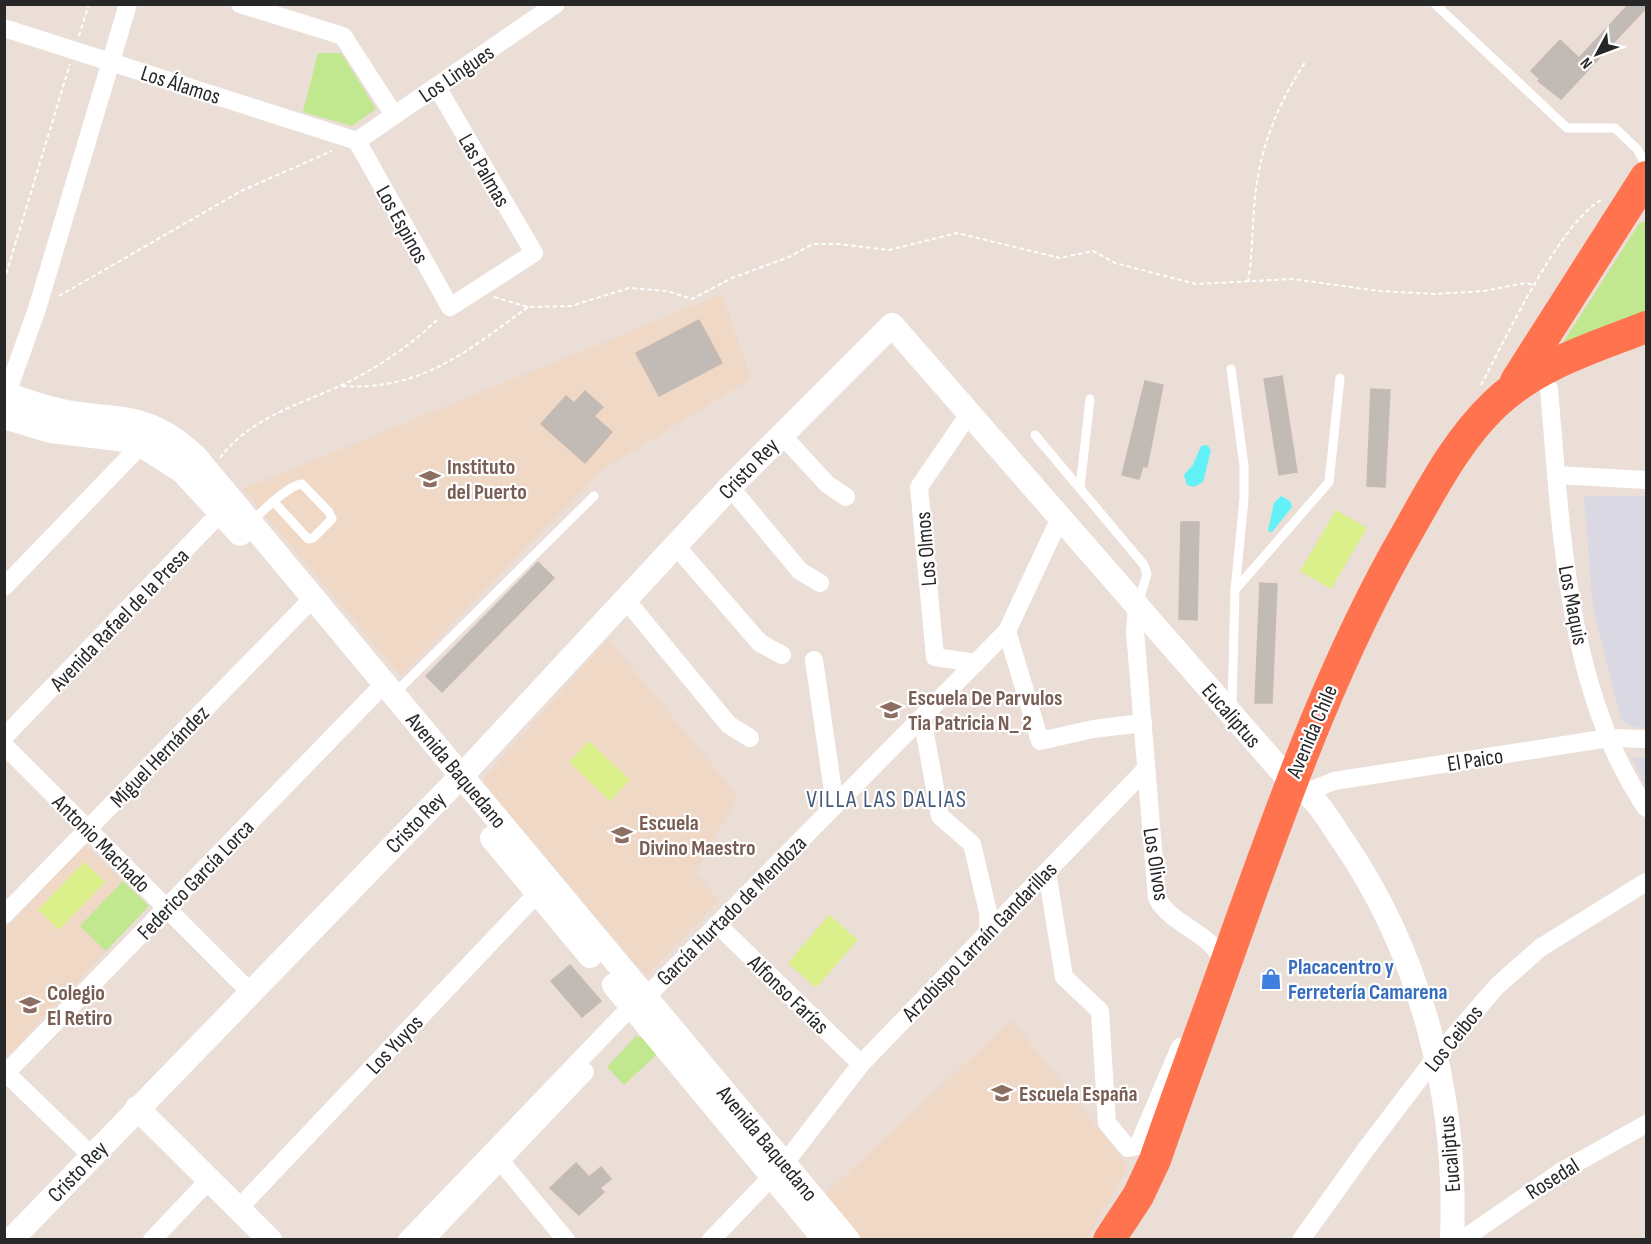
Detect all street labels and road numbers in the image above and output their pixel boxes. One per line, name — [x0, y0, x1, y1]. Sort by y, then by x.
street label: Los Lingues — [414, 39, 500, 109]
street label: Los Álamos — [137, 60, 224, 111]
street label: Las Palmas — [452, 129, 515, 212]
street label: Los Espinos — [369, 181, 434, 269]
street label: Cristo Rey — [713, 432, 785, 505]
street label: Los Olmos — [910, 510, 943, 587]
street label: Avenida Rafael de la Presa — [44, 543, 195, 698]
street label: Los Maquis — [1552, 563, 1593, 647]
street label: Eucaliptus — [1195, 678, 1266, 754]
street label: Avenida Chile — [1280, 681, 1344, 783]
street label: Miguel Hernández — [105, 700, 215, 814]
street label: Avenida Baquedano — [399, 707, 512, 834]
street label: El Paico — [1445, 743, 1505, 778]
street label: Cristo Rey — [380, 786, 452, 859]
street label: Antonio Machado — [46, 789, 156, 899]
street label: Federico García Lorca — [132, 814, 260, 946]
street label: Los Olivos — [1136, 826, 1175, 903]
street label: García Hurtado de Mendoza — [651, 830, 813, 992]
street label: Arzobispo Larraín Gandarillas — [896, 857, 1063, 1028]
street label: Alfonso Farías — [741, 949, 834, 1040]
street label: Los Ceibos — [1419, 1000, 1489, 1078]
street label: Los Yuyos — [361, 1010, 429, 1080]
street label: Avenida Baquedano — [710, 1080, 823, 1207]
street label: Eucaliptus — [1434, 1114, 1467, 1193]
street label: Cristo Rey — [42, 1135, 114, 1208]
street label: Rosedal — [1521, 1153, 1584, 1206]

